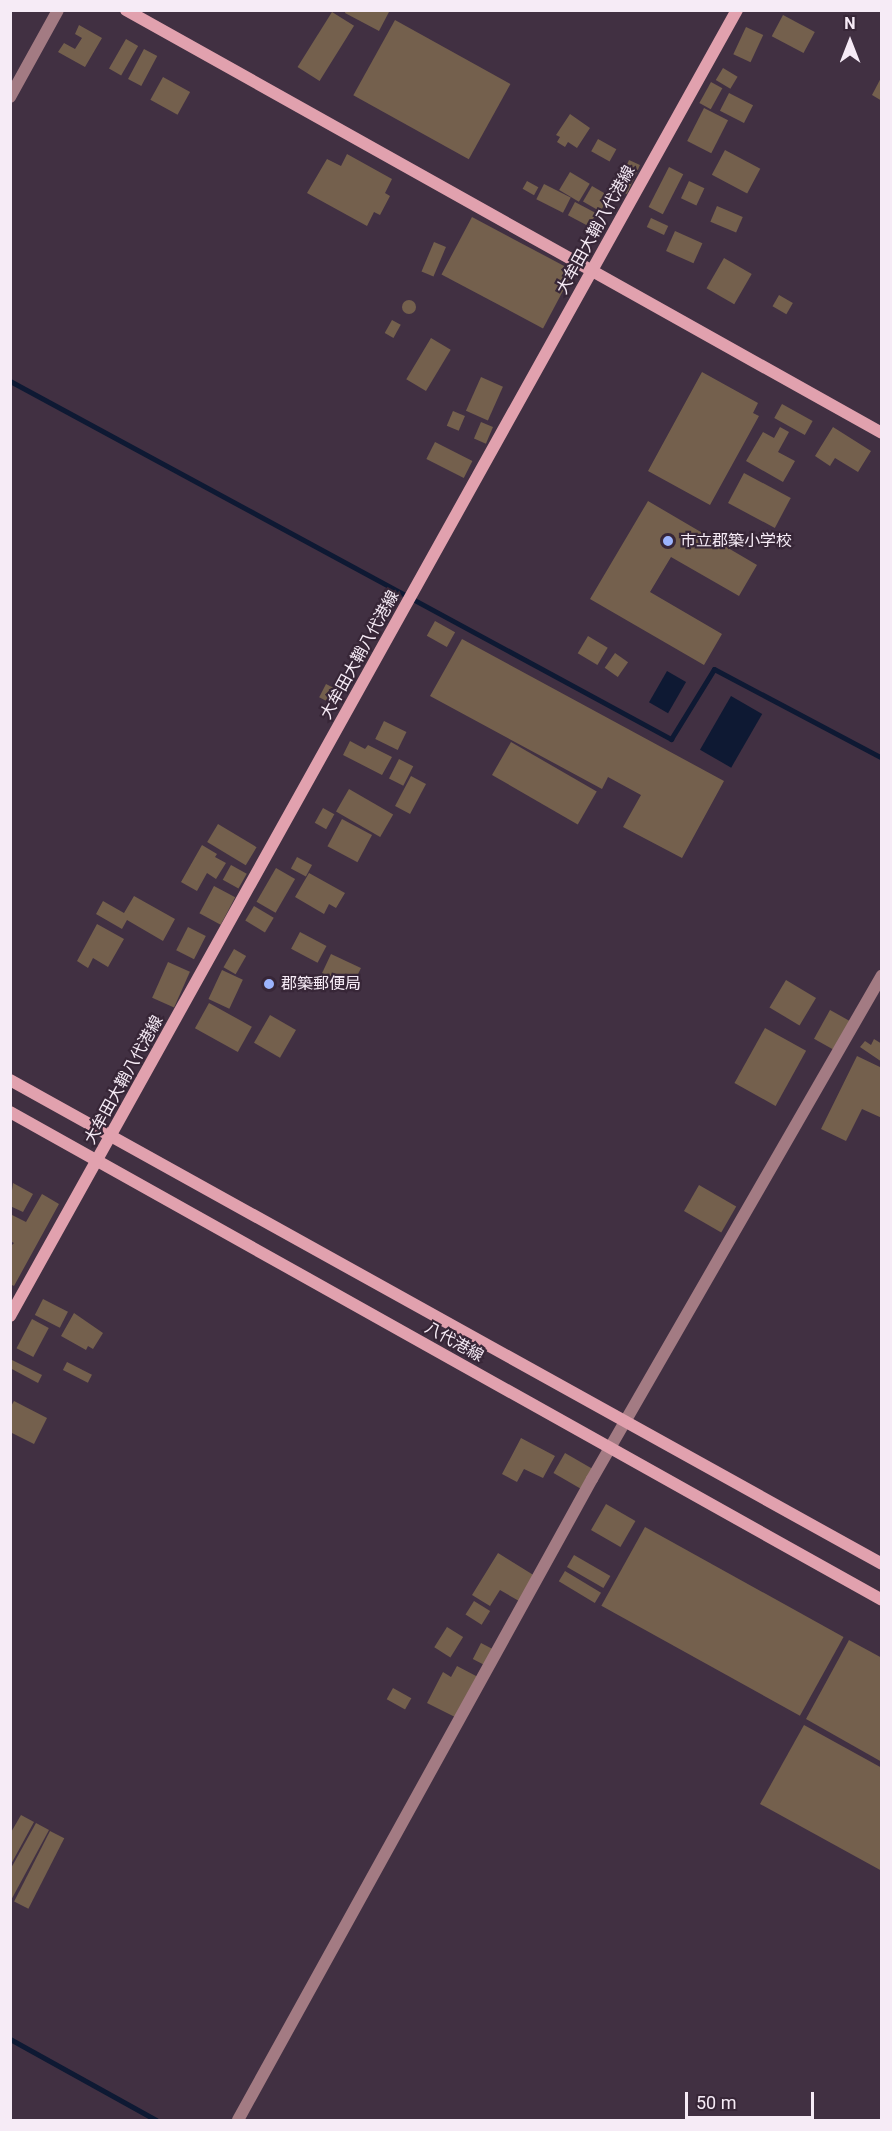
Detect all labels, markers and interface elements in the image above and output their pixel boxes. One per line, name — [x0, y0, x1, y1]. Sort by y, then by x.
north arrow — [820, 12, 880, 72]
text: N — [844, 14, 856, 33]
street label: 大牟田大鞘八代港線 — [553, 162, 639, 298]
place label: 市立郡築小学校 — [680, 531, 792, 551]
marker: 市立郡築小学校 — [661, 534, 675, 548]
street label: 大牟田大鞘八代港線 — [317, 587, 403, 723]
place label: 郡築郵便局 — [281, 974, 361, 994]
marker: 郡築郵便局 — [262, 977, 276, 991]
street label: 大牟田大鞘八代港線 — [81, 1012, 167, 1148]
street label: 八代港線 — [421, 1318, 487, 1366]
scale bar — [688, 2080, 817, 2118]
text: 50 m — [696, 2092, 736, 2113]

